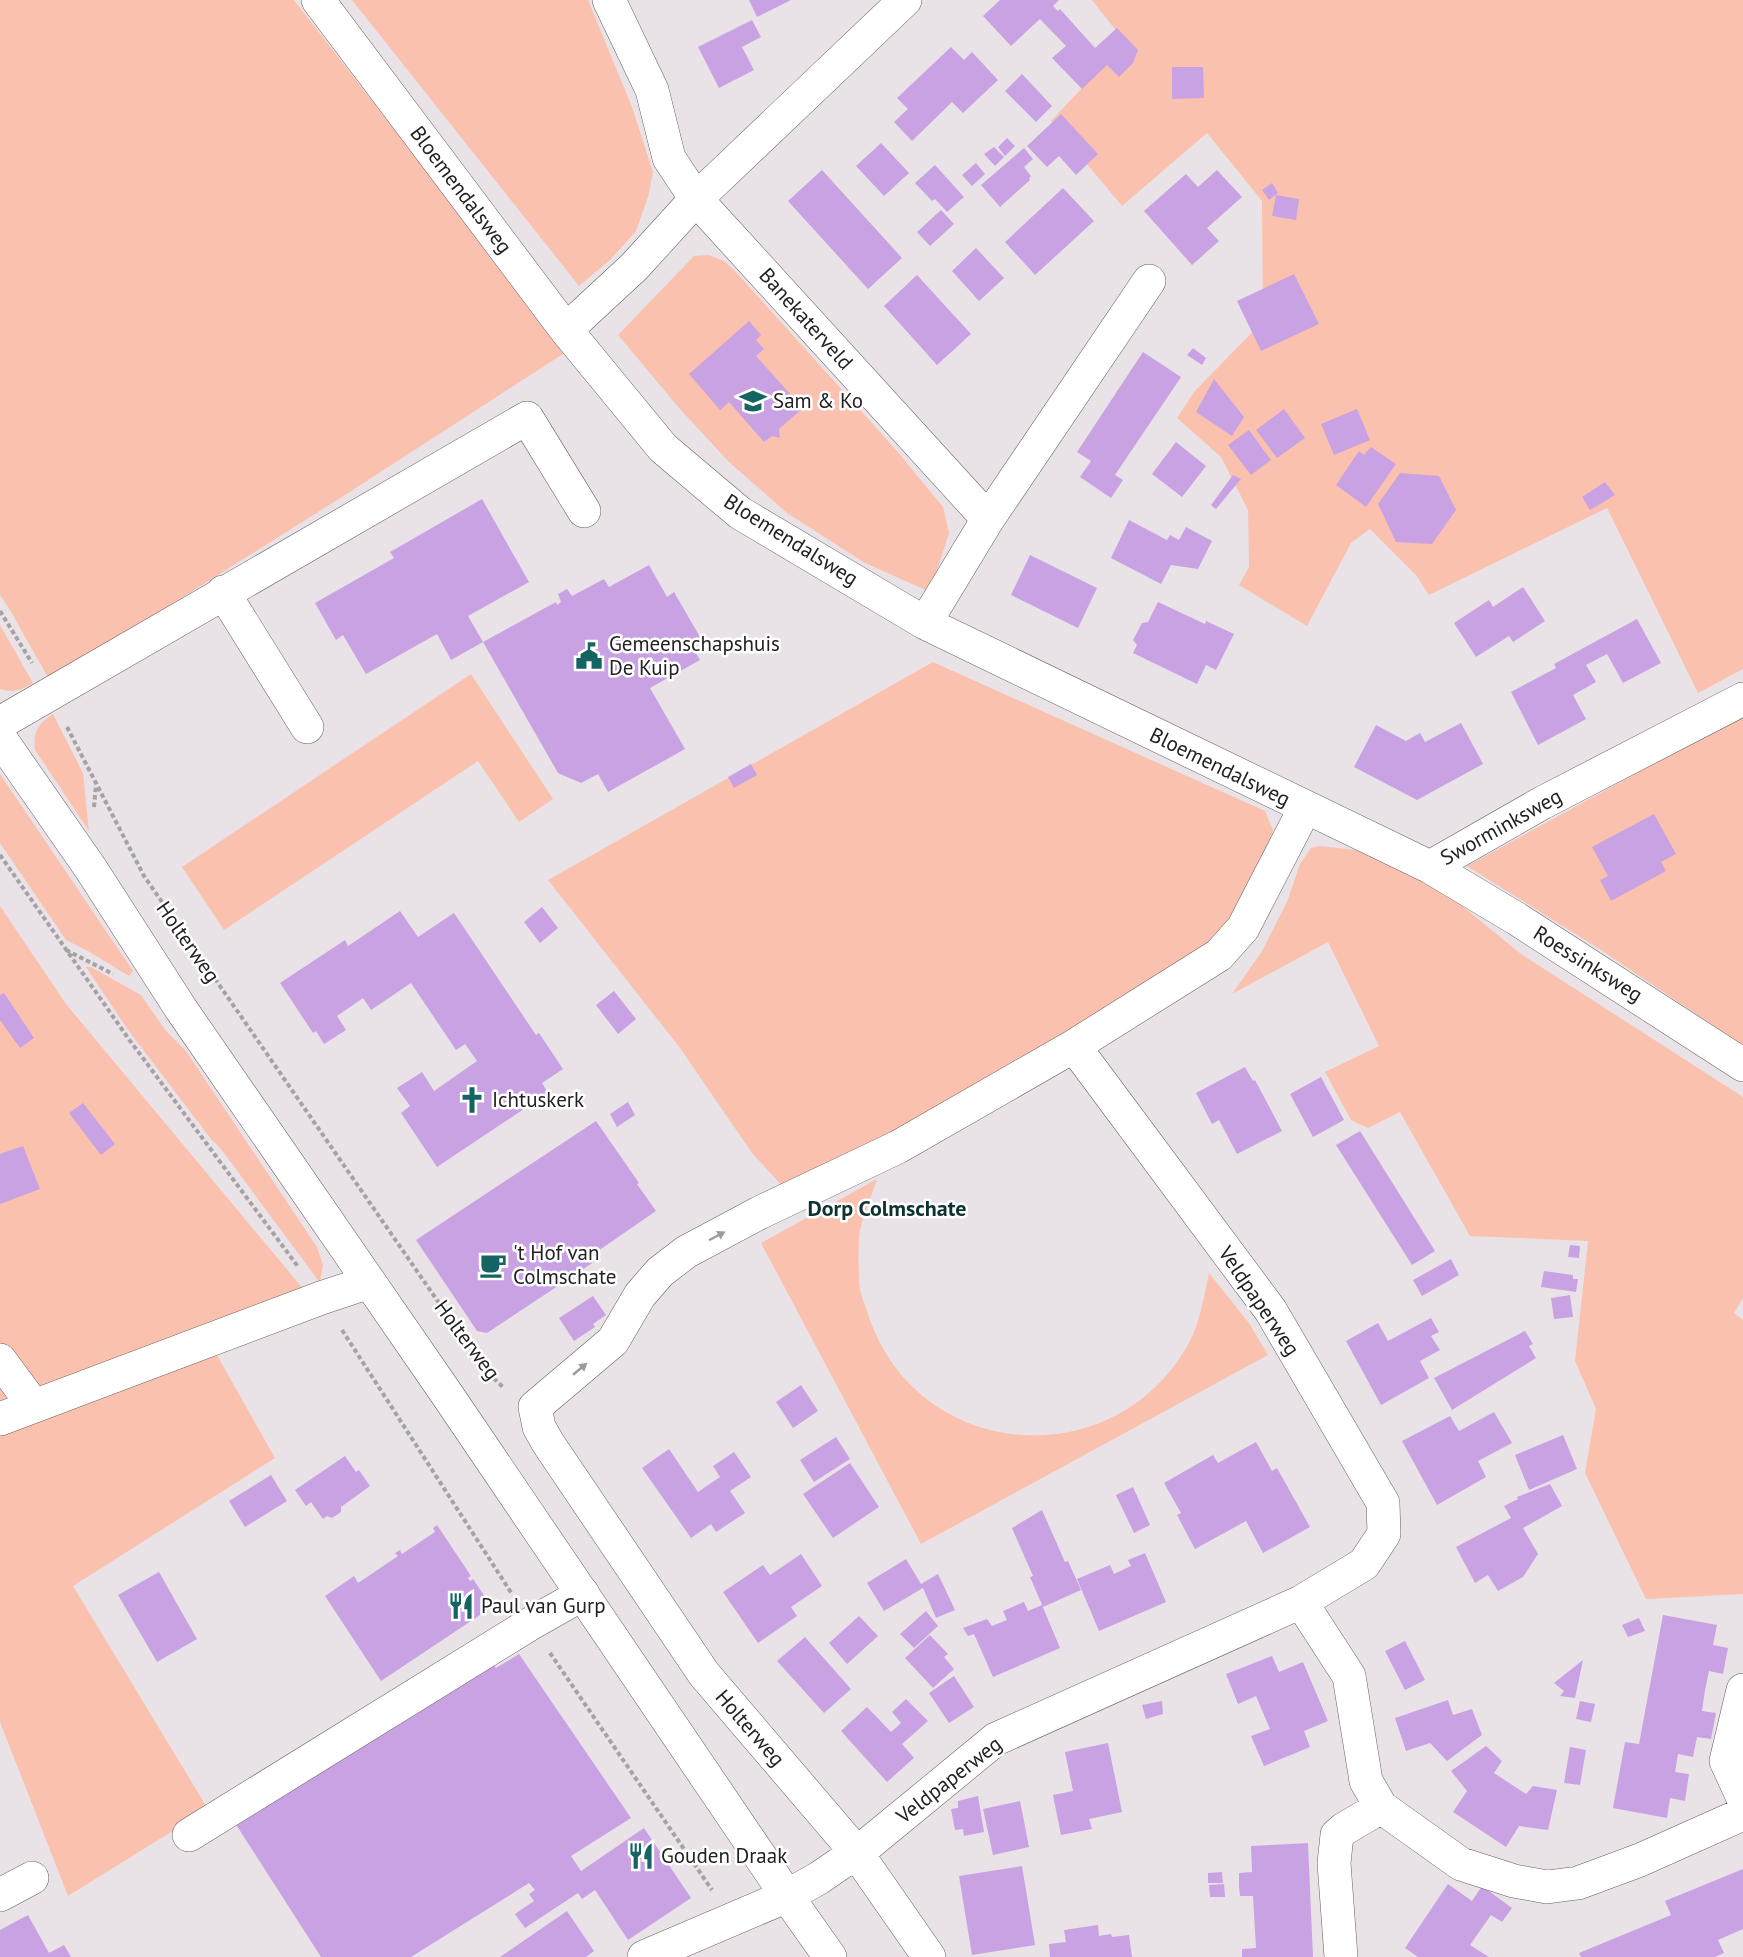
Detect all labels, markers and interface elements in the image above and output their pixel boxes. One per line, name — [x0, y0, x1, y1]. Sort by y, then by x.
street label: Bloemendalsweg — [405, 120, 518, 259]
street label: Banekaterveld — [754, 262, 859, 375]
school or university icon: Sam & Ko — [738, 386, 768, 416]
place label: Sam & Ko — [773, 387, 863, 414]
street label: Bloemendalsweg — [719, 488, 863, 592]
place label: Gemeenschapshuis De Kuip — [609, 630, 780, 681]
public building icon: Gemeenschapshuis De Kuip — [574, 641, 604, 671]
street label: Bloemendalsweg — [1145, 721, 1295, 812]
street label: Sworminksweg — [1435, 782, 1566, 871]
street label: Holterweg — [151, 896, 226, 988]
street label: Roessinksweg — [1529, 919, 1648, 1008]
church icon: Ichtuskerk — [457, 1085, 487, 1115]
place label: Ichtuskerk — [492, 1086, 584, 1113]
district label: Dorp Colmschate — [808, 1194, 966, 1222]
one-way arrow — [708, 1231, 725, 1241]
place label: 't Hof van Colmschate — [513, 1239, 616, 1290]
street label: Veldpaperweg — [1212, 1240, 1306, 1361]
cafe icon: 't Hof van Colmschate — [478, 1250, 508, 1280]
street label: Holterweg — [429, 1294, 506, 1385]
one-way arrow — [572, 1363, 588, 1376]
restaurant icon: Paul van Gurp — [446, 1591, 476, 1621]
place label: Paul van Gurp — [481, 1592, 606, 1619]
street label: Holterweg — [710, 1684, 791, 1772]
street label: Veldpaperweg — [890, 1730, 1007, 1830]
restaurant icon: Gouden Draak — [626, 1841, 656, 1871]
place label: Gouden Draak — [661, 1842, 787, 1869]

